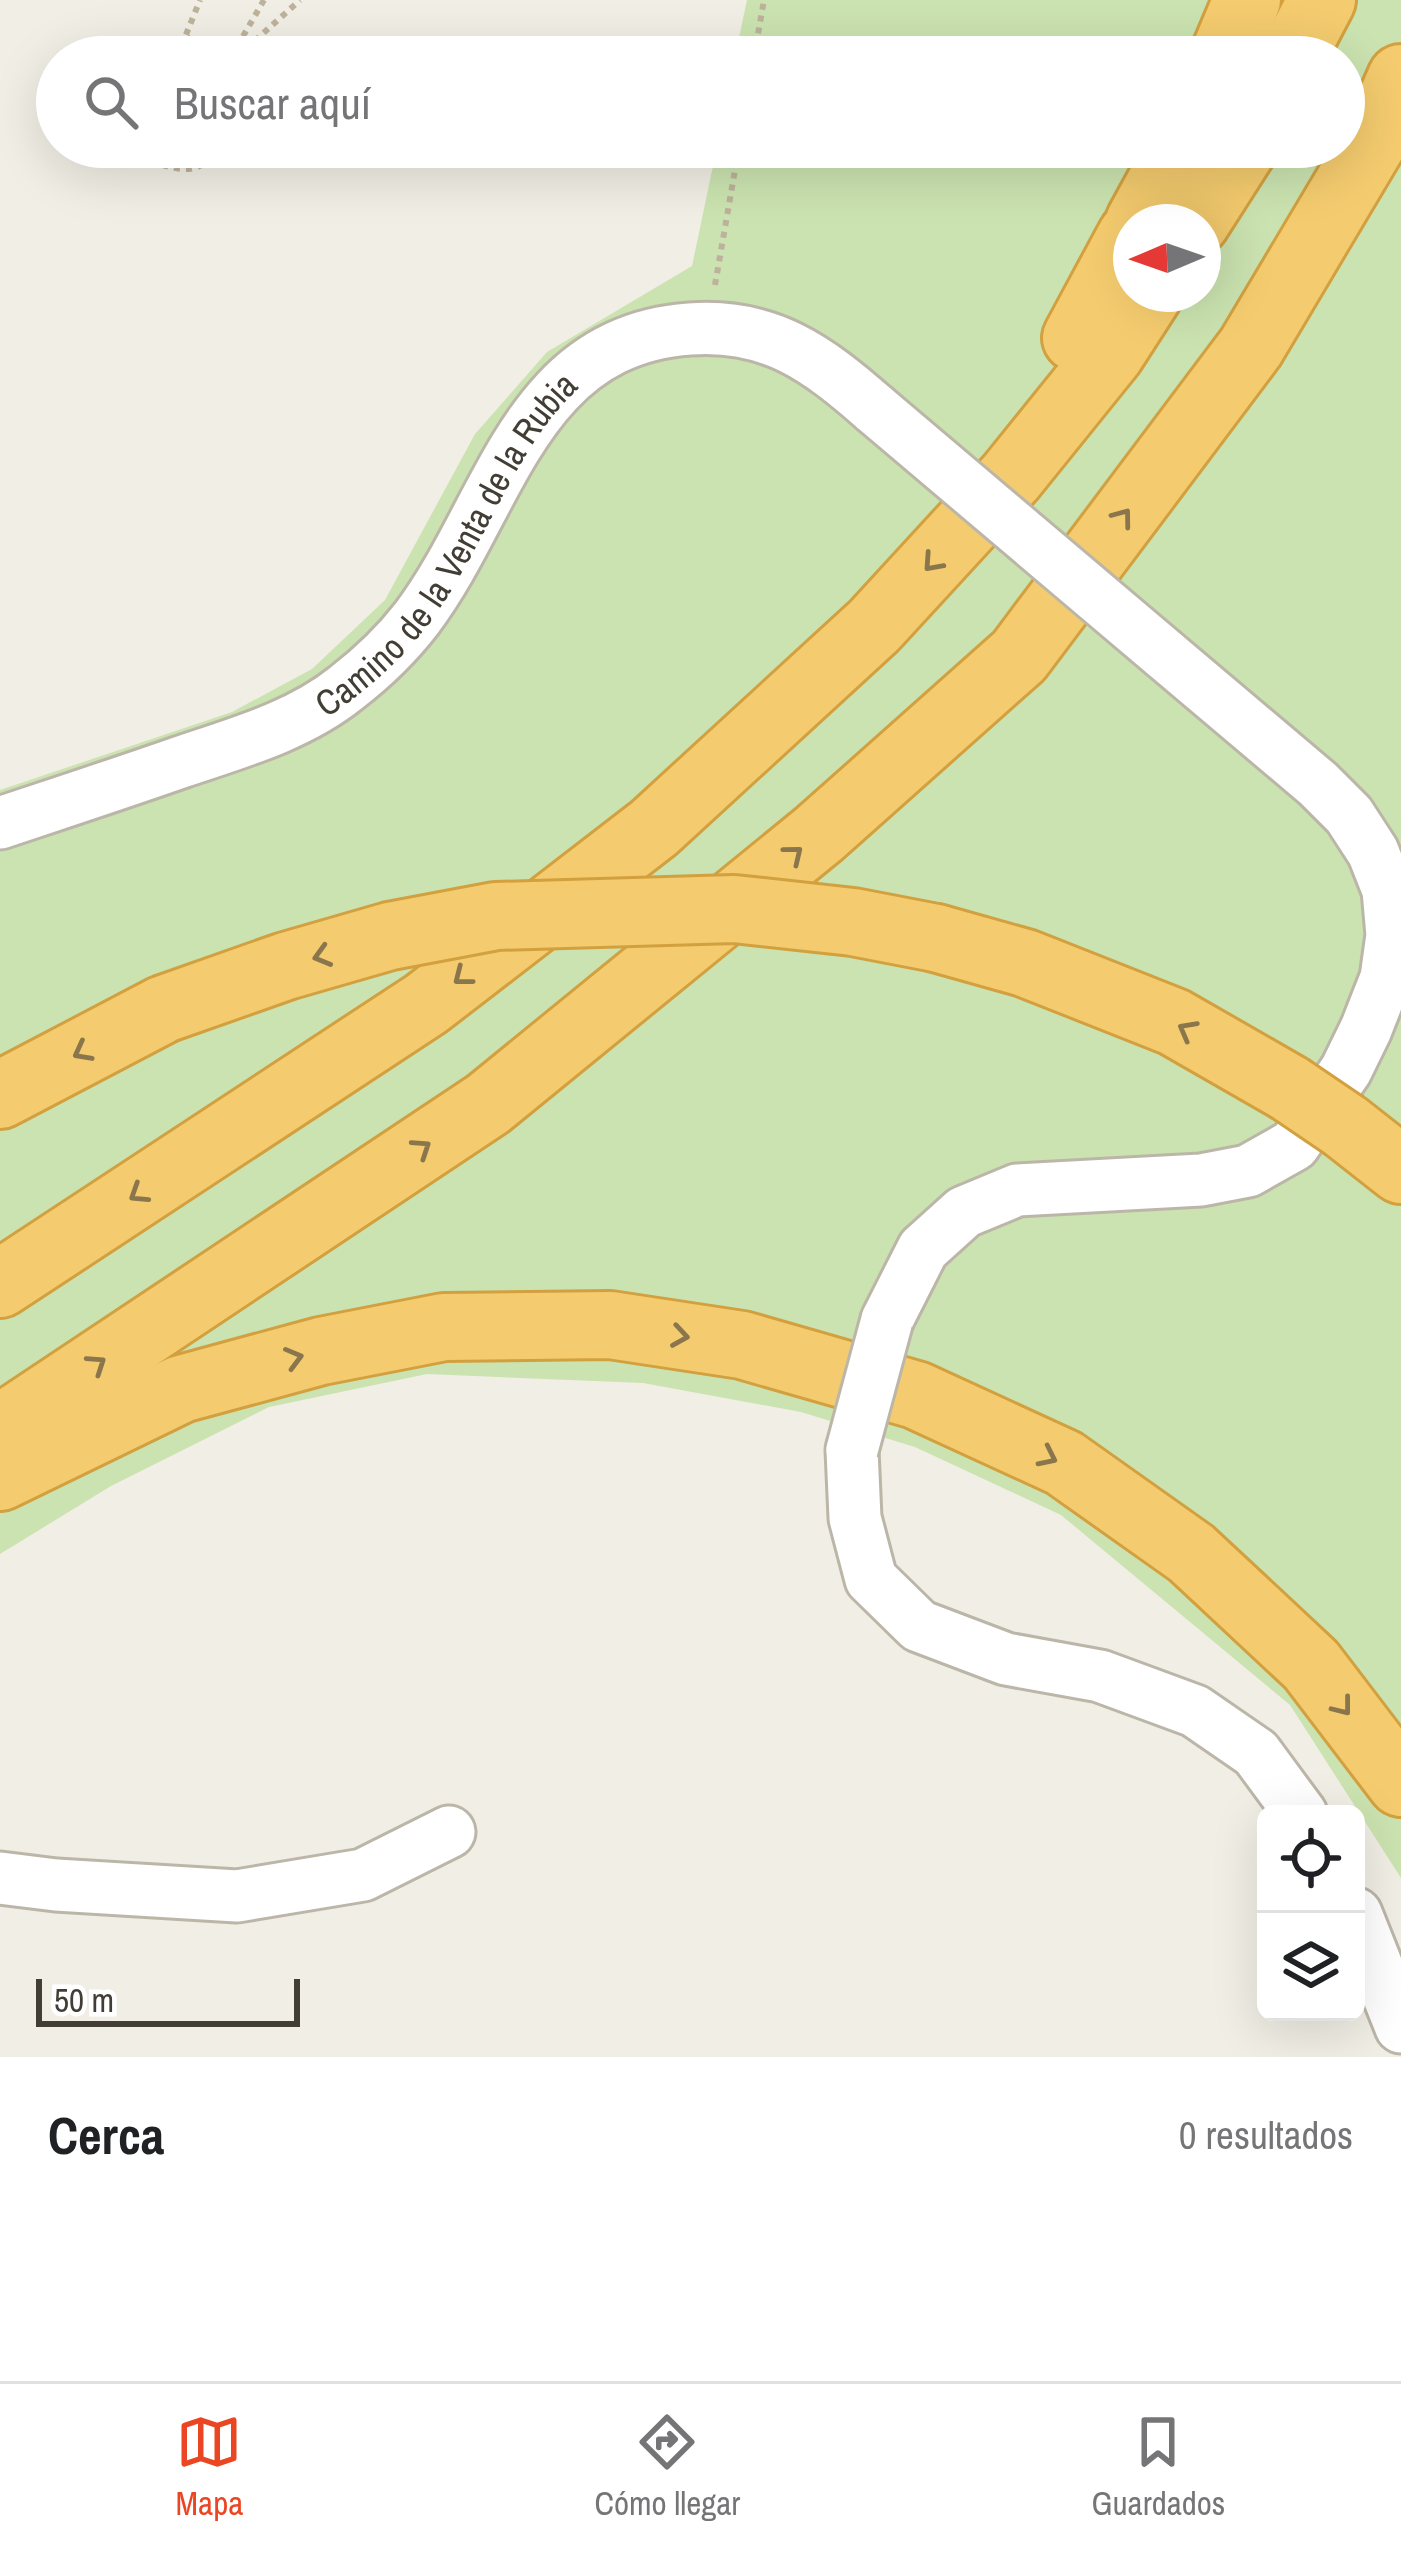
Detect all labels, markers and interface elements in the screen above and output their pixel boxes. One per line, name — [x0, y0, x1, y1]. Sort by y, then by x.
search box — [36, 36, 1365, 168]
icon: search — [78, 69, 144, 135]
text: Buscar aquí — [174, 72, 371, 133]
north arrow — [1113, 204, 1221, 312]
street label: Camino de la Venta de la Rubia — [306, 361, 587, 727]
one-way arrow — [1109, 508, 1131, 530]
one-way arrow — [925, 549, 946, 570]
one-way arrow — [780, 847, 802, 869]
one-way arrow — [312, 941, 333, 966]
one-way arrow — [453, 962, 475, 984]
one-way arrow — [1179, 1021, 1200, 1044]
one-way arrow — [73, 1038, 94, 1062]
one-way arrow — [409, 1140, 431, 1162]
one-way arrow — [129, 1179, 151, 1201]
one-way arrow — [669, 1322, 689, 1347]
one-way arrow — [283, 1347, 303, 1372]
one-way arrow — [84, 1356, 106, 1378]
one-way arrow — [1036, 1443, 1057, 1466]
one-way arrow — [1329, 1694, 1350, 1716]
map controls — [1257, 1805, 1365, 2021]
button: locate — [1257, 1805, 1365, 1913]
button: layers — [1257, 1913, 1365, 2021]
scale bar — [36, 1973, 300, 2026]
text: 50 m — [54, 1978, 114, 2022]
text: Cerca — [48, 2101, 164, 2170]
text: 0 resultados — [1179, 2109, 1353, 2161]
tab: Mapa — [176, 2409, 243, 2525]
tab: Cómo llegar — [594, 2409, 740, 2525]
tab: Guardados — [1091, 2409, 1225, 2525]

